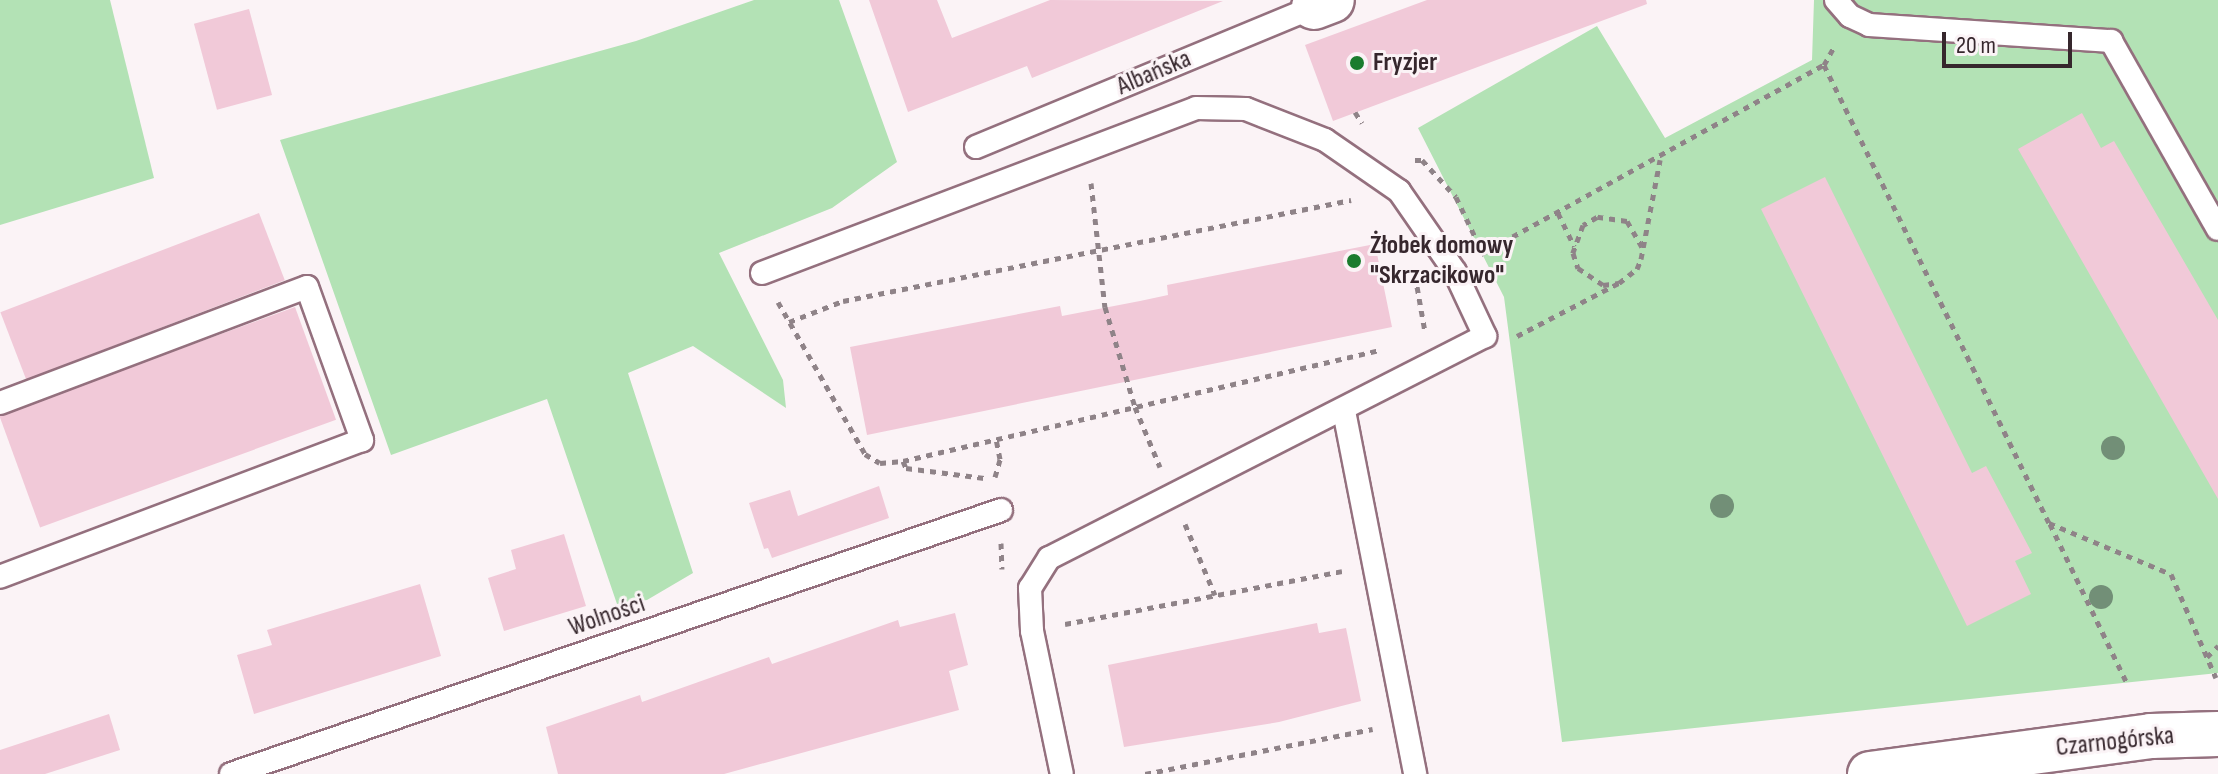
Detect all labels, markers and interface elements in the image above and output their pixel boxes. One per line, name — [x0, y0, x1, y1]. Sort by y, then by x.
scale bar — [1946, 16, 2076, 66]
text: 20 m — [1956, 31, 1996, 60]
street label: Albańska — [1112, 44, 1196, 102]
place label: Fryzjer — [1373, 47, 1437, 79]
marker: Fryzjer — [1348, 54, 1366, 72]
place label: Żłobek domowy "Skrzacikowo" — [1370, 230, 1513, 292]
marker: Żłobek domowy "Skrzacikowo" — [1345, 252, 1363, 270]
street label: Wolności — [565, 588, 649, 644]
street label: Czarnogórska — [2054, 720, 2176, 764]

